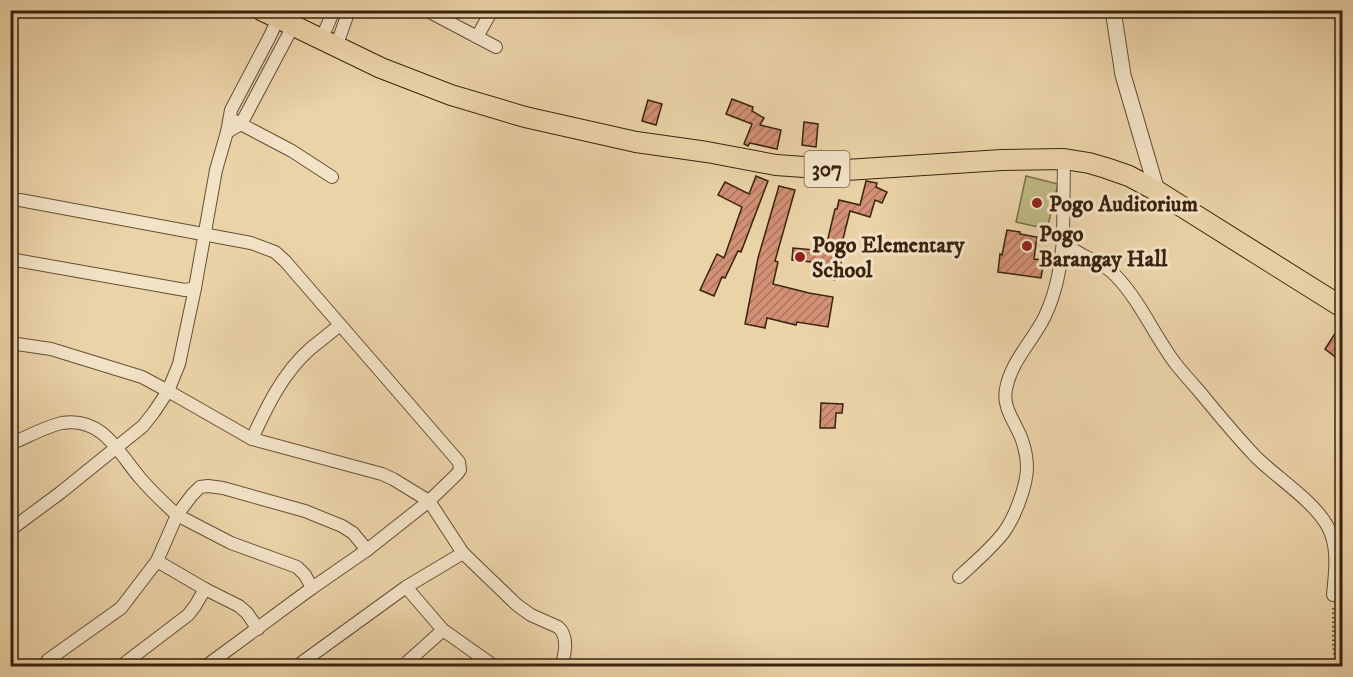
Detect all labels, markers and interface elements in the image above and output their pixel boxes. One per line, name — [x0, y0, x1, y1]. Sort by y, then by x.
road number: 307 — [804, 151, 850, 187]
place label: Pogo Auditorium — [1049, 191, 1198, 218]
marker: Pogo Auditorium — [1030, 196, 1044, 210]
place label: Pogo Barangay Hall — [1039, 221, 1168, 273]
place label: Pogo Elementary School — [812, 232, 965, 284]
marker: Pogo Barangay Hall — [1020, 239, 1034, 253]
marker: Pogo Elementary School — [793, 250, 807, 264]

